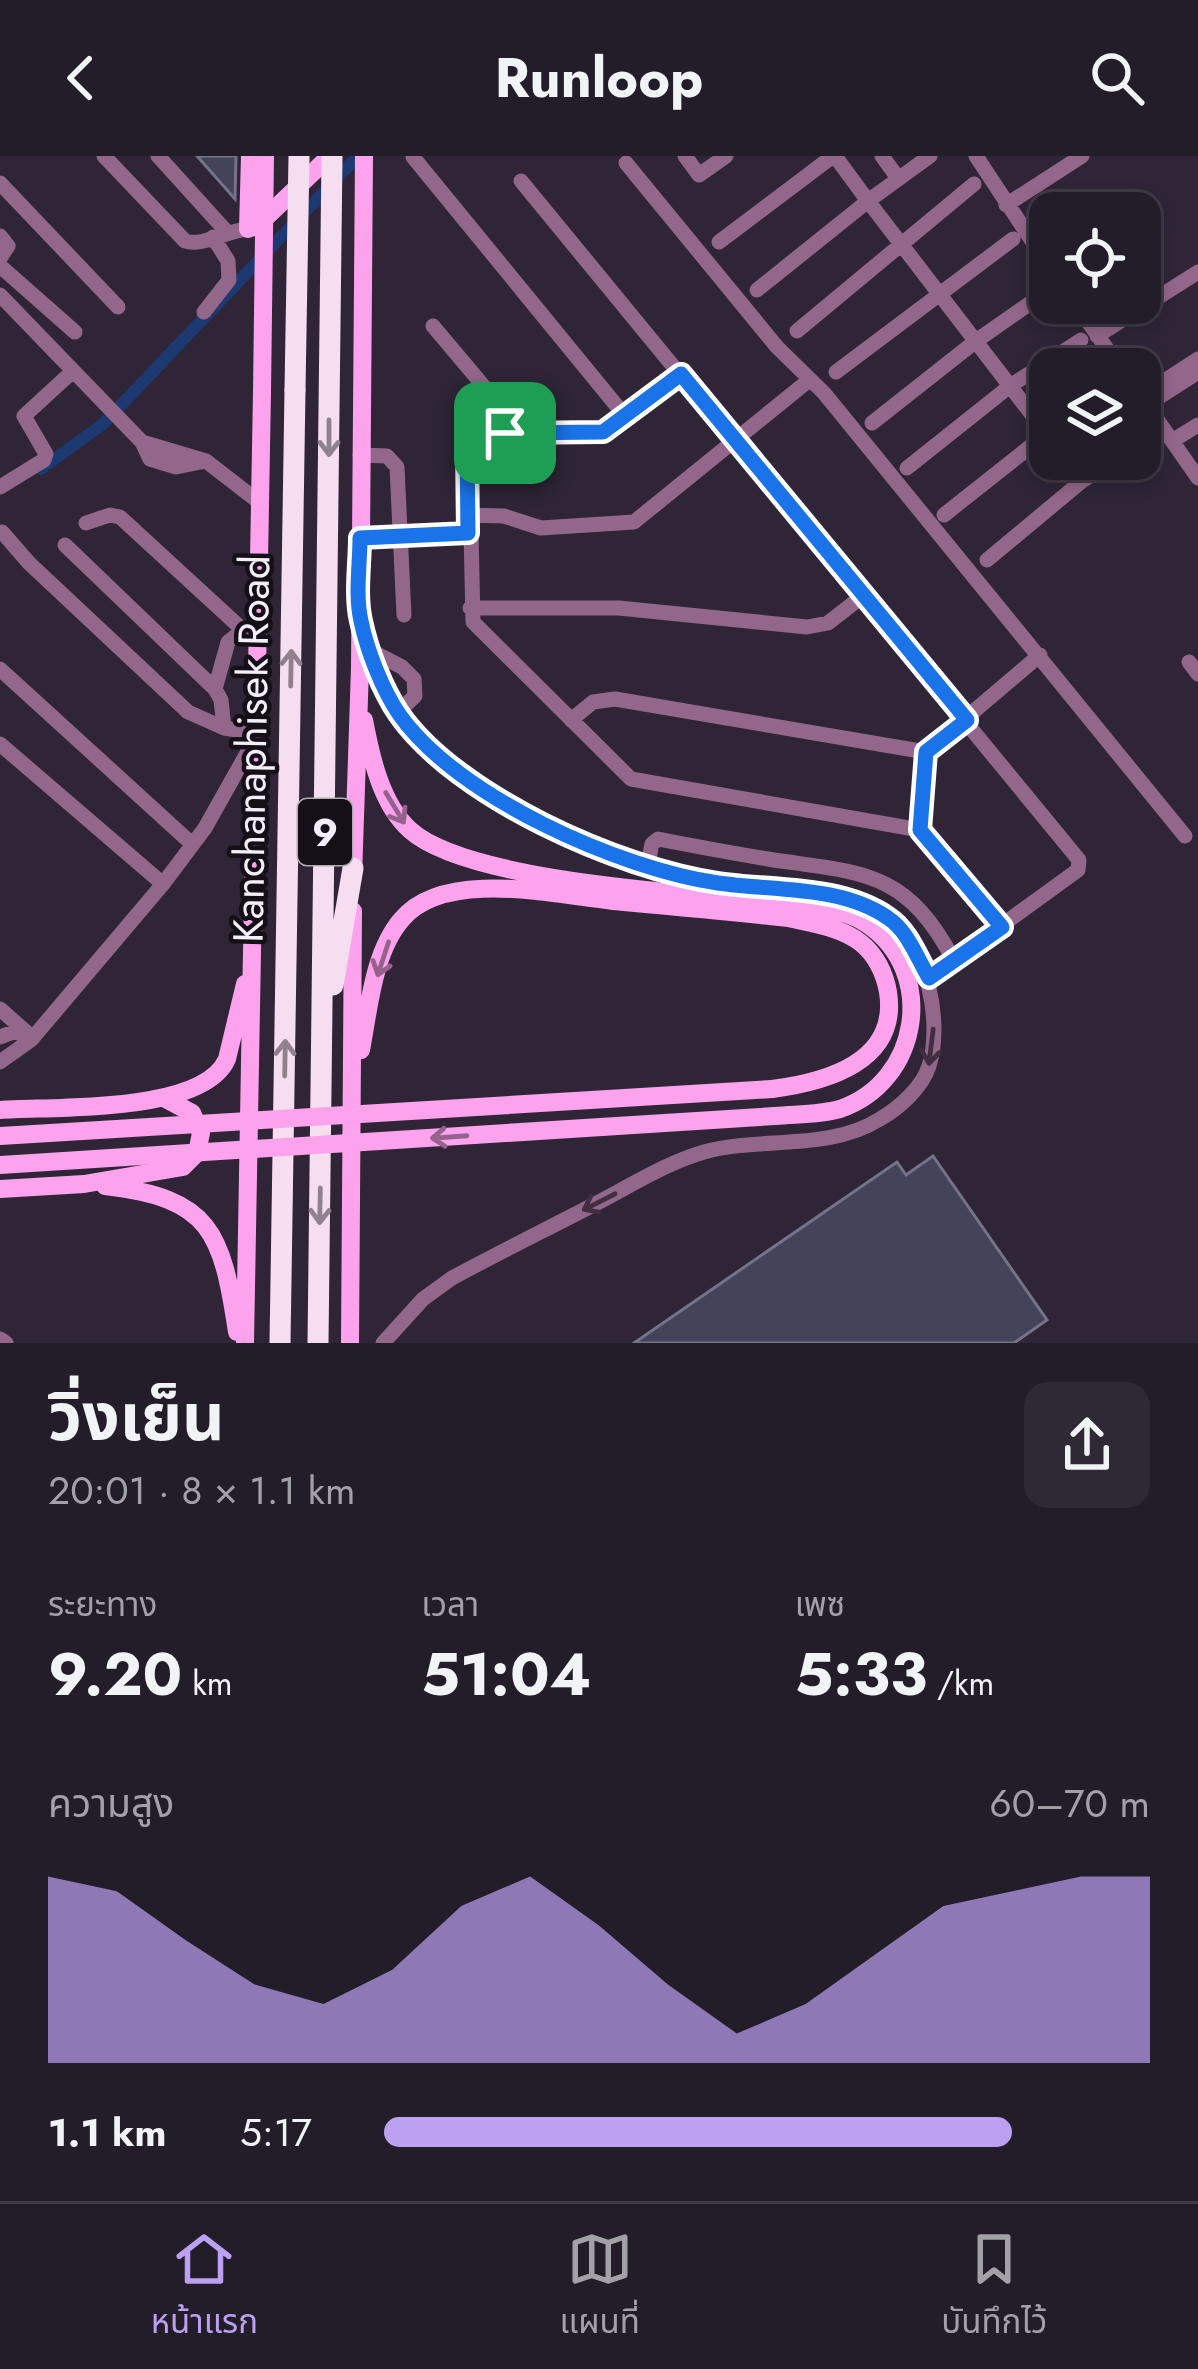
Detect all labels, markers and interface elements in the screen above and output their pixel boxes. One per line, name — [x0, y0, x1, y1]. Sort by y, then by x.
text: Runloop — [495, 39, 703, 117]
icon: back — [48, 45, 114, 111]
icon: search — [1084, 45, 1150, 111]
map controls — [1029, 192, 1161, 480]
button: locate — [1029, 192, 1161, 324]
button: layers — [1029, 348, 1161, 480]
pin — [454, 382, 556, 484]
icon: arrive — [472, 400, 538, 466]
one-way arrow — [318, 418, 340, 457]
street label: Kanchanaphisek Road — [218, 555, 285, 943]
one-way arrow — [280, 649, 302, 688]
one-way arrow — [383, 791, 407, 825]
road number: 9 — [298, 799, 352, 865]
one-way arrow — [371, 940, 392, 977]
one-way arrow — [919, 1027, 941, 1066]
one-way arrow — [274, 1039, 296, 1078]
one-way arrow — [430, 1125, 469, 1148]
one-way arrow — [308, 1186, 331, 1225]
one-way arrow — [583, 1191, 618, 1214]
text: วิ่งเย็น — [48, 1369, 225, 1465]
button: share — [1024, 1382, 1150, 1508]
text: 20:01 · 8 × 1.1 km — [48, 1462, 355, 1519]
text: ระยะทาง — [48, 1581, 157, 1628]
text: เวลา — [421, 1581, 479, 1628]
text: เพซ — [795, 1581, 845, 1628]
text: 9.20 — [48, 1631, 182, 1718]
text: 51:04 — [421, 1631, 592, 1718]
text: 5:33 — [795, 1631, 927, 1718]
text: km — [182, 1660, 233, 1707]
text: /km — [927, 1660, 994, 1707]
text: ความสูง — [48, 1775, 174, 1832]
text: 60–70 m — [989, 1775, 1150, 1832]
text: 1.1 km — [48, 2104, 166, 2161]
text: 5:17 — [240, 2104, 312, 2161]
tab: หน้าแรก — [151, 2226, 258, 2348]
tab: แผนที่ — [559, 2226, 640, 2348]
tab: บันทึกไว้ — [941, 2226, 1047, 2348]

